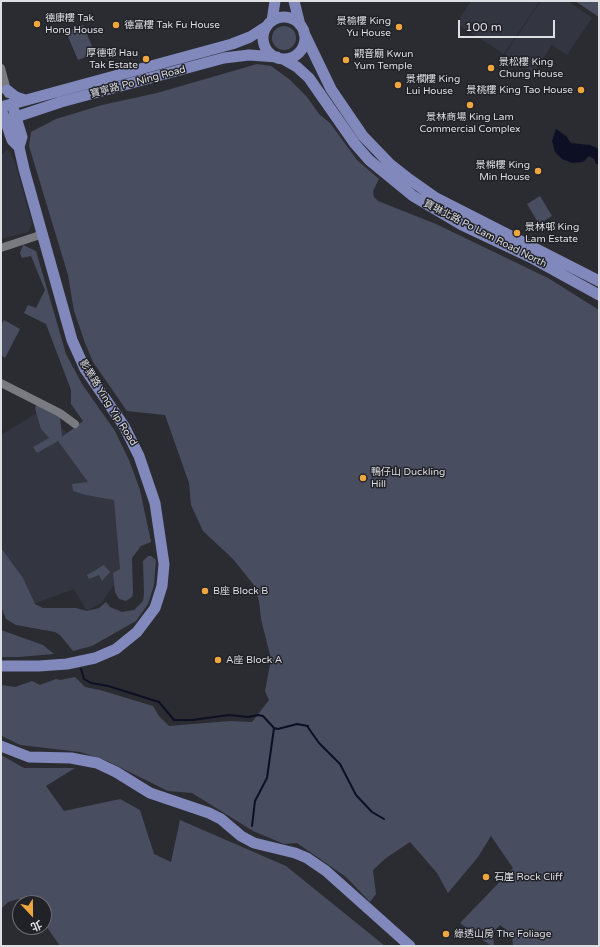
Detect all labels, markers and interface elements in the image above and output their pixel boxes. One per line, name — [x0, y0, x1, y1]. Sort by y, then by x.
place label: 德康樓 Tak Hong House — [45, 12, 104, 36]
scale bar — [460, 12, 557, 38]
place label: 景榆樓 King Yu House — [337, 15, 391, 38]
marker: 德康樓 Tak Hong House — [32, 19, 42, 29]
place label: 德富樓 Tak Fu House — [124, 19, 220, 31]
marker: 德富樓 Tak Fu House — [111, 20, 121, 30]
text: 100 m — [465, 20, 502, 34]
marker: 景榆樓 King Yu House — [394, 22, 404, 32]
place label: 厚德邨 Hau Tak Estate — [86, 47, 138, 70]
place label: 觀音廟 Kwun Yum Temple — [354, 48, 413, 72]
marker: 厚德邨 Hau Tak Estate — [141, 54, 151, 64]
marker: 觀音廟 Kwun Yum Temple — [341, 55, 351, 65]
place label: 景松樓 King Chung House — [499, 56, 563, 80]
street label: 寶寧路 Po Ning Road — [89, 63, 187, 101]
marker: 景松樓 King Chung House — [486, 63, 496, 73]
place label: 景櫚樓 King Lui House — [406, 73, 460, 96]
marker: 景櫚樓 King Lui House — [393, 80, 403, 90]
place label: 景桃樓 King Tao House — [467, 84, 573, 96]
marker: 景桃樓 King Tao House — [576, 85, 586, 95]
marker: 景林商場 King Lam Commercial Complex — [465, 100, 475, 110]
place label: 景林商場 King Lam Commercial Complex — [420, 111, 520, 134]
place label: 景棉樓 King Min House — [476, 159, 530, 182]
marker: 景棉樓 King Min House — [533, 166, 543, 176]
street label: 寶琳北路 Po Lam Road North — [421, 198, 549, 270]
place label: 景林邨 King Lam Estate — [525, 221, 579, 244]
marker: 景林邨 King Lam Estate — [512, 228, 522, 238]
street label: 影業路 Ying Yip Road — [77, 358, 139, 448]
place label: 鴨仔山 Duckling Hill — [371, 466, 445, 490]
marker: 鴨仔山 Duckling Hill — [358, 473, 368, 483]
place label: B座 Block B — [213, 585, 268, 597]
marker: B座 Block B — [200, 586, 210, 596]
place label: A座 Block A — [226, 654, 282, 666]
marker: A座 Block A — [213, 655, 223, 665]
place label: 石崖 Rock Cliff — [494, 871, 563, 883]
marker: 石崖 Rock Cliff — [481, 872, 491, 882]
north arrow — [12, 895, 52, 935]
text: 北 — [29, 918, 44, 934]
place label: 綠透山房 The Foliage — [454, 928, 551, 940]
marker: 綠透山房 The Foliage — [441, 929, 451, 939]

